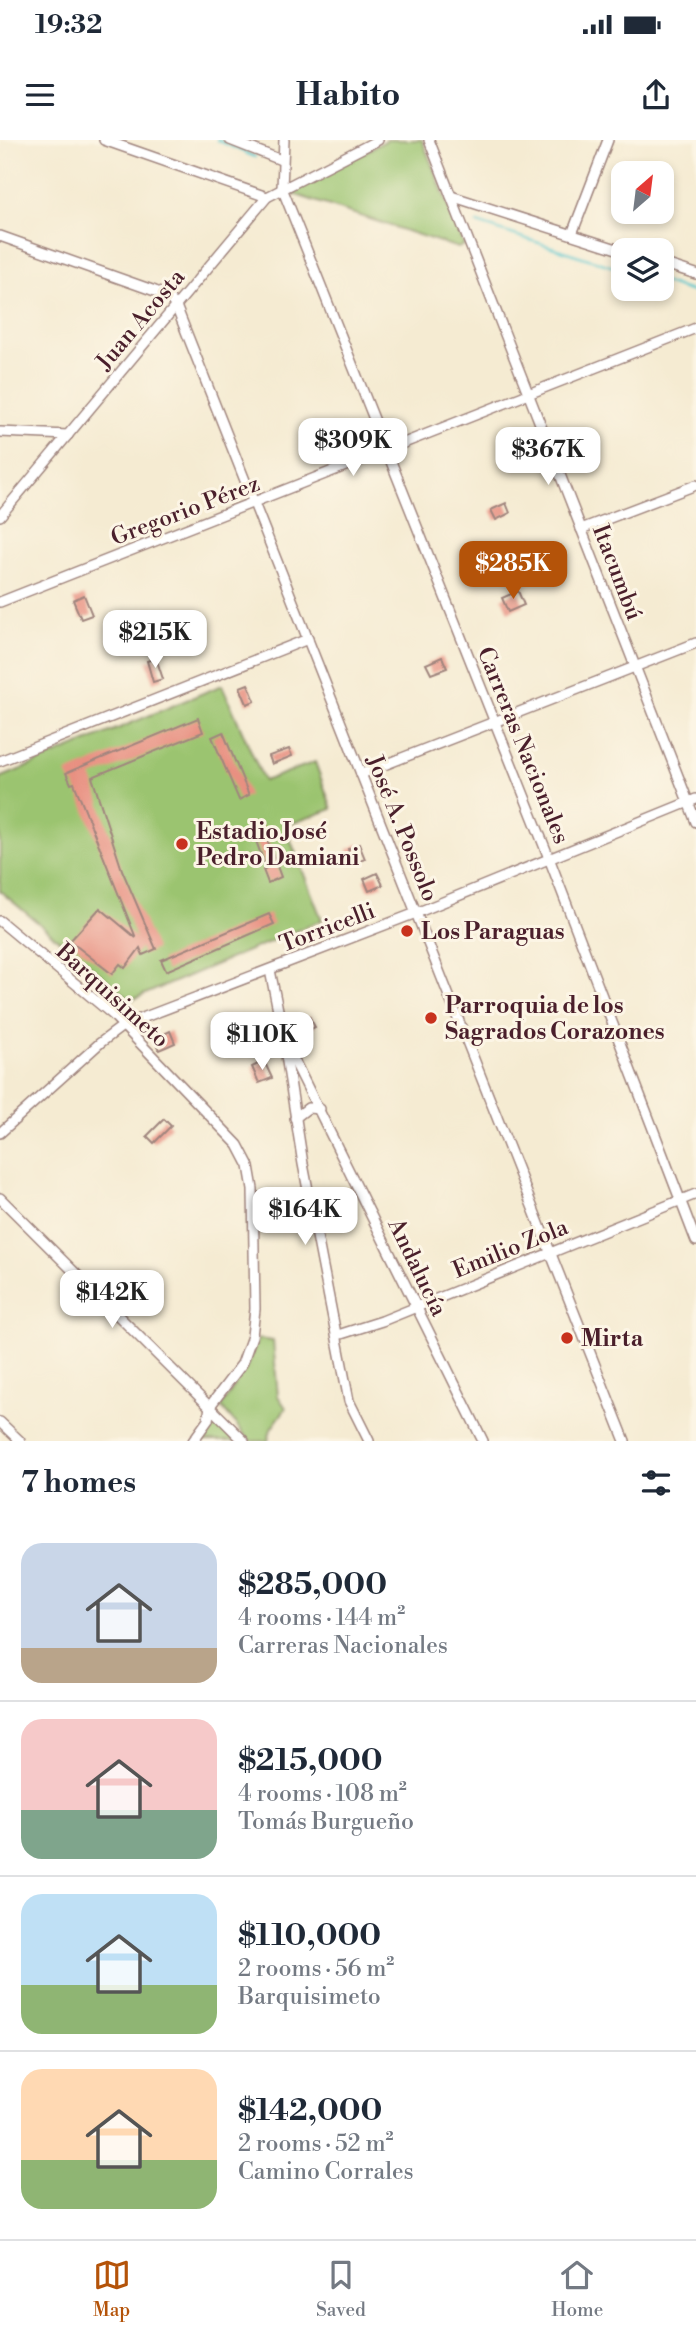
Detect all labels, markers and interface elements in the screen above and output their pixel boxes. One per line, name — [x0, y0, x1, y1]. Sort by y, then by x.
text: 19:32 — [35, 9, 102, 41]
text: Habito — [296, 75, 400, 115]
icon: menu — [21, 76, 59, 114]
icon: share — [637, 76, 675, 114]
north arrow — [611, 161, 674, 224]
map controls — [611, 161, 674, 301]
button: layers — [611, 238, 674, 301]
street label: Juan Acosta — [90, 263, 191, 377]
pin: $309K — [304, 418, 402, 478]
text: $309K — [314, 427, 392, 455]
pin: $367K — [499, 428, 597, 487]
text: $367K — [511, 436, 585, 464]
street label: Gregorio Pérez — [107, 470, 264, 552]
street label: Itacumbú — [586, 521, 648, 624]
pin: $285K — [464, 542, 562, 601]
text: $285K — [475, 550, 551, 578]
pin: $215K — [106, 610, 204, 670]
text: $215K — [119, 619, 191, 647]
street label: Carreras Nacionales — [471, 643, 575, 848]
street label: José A. Possolo — [360, 750, 444, 906]
place label: Estadio José Pedro Damiani — [196, 818, 359, 872]
marker: Estadio José Pedro Damiani — [174, 836, 190, 852]
street label: Torricelli — [276, 897, 379, 959]
place label: Los Paraguas — [421, 918, 565, 946]
marker: Los Paraguas — [399, 923, 415, 939]
street label: Barquisimeto — [49, 937, 175, 1054]
place label: Parroquia de los Sagrados Corazones — [445, 992, 665, 1046]
marker: Parroquia de los Sagrados Corazones — [423, 1010, 439, 1026]
pin: $110K — [213, 1012, 311, 1072]
text: $110K — [226, 1021, 298, 1049]
pin: $164K — [256, 1188, 354, 1247]
text: $164K — [269, 1196, 341, 1224]
street label: Andalucía — [381, 1213, 453, 1321]
street label: Emilio Zola — [449, 1213, 573, 1285]
pin: $142K — [63, 1270, 161, 1330]
text: $142K — [76, 1279, 148, 1307]
place label: Mirta — [581, 1325, 644, 1353]
marker: Mirta — [559, 1330, 575, 1346]
text: 7 homes — [21, 1464, 136, 1502]
icon: filters — [637, 1464, 675, 1502]
text: $285,000 — [238, 1566, 387, 1604]
icon: home — [77, 1571, 161, 1655]
text: 4 rooms · 144 m² — [238, 1604, 405, 1632]
text: Carreras Nacionales — [238, 1632, 448, 1660]
text: $215,000 — [238, 1742, 383, 1780]
icon: home — [77, 1747, 161, 1831]
text: 4 rooms · 108 m² — [238, 1780, 407, 1808]
text: Tomás Burgueño — [238, 1808, 414, 1836]
text: $110,000 — [238, 1917, 381, 1955]
icon: home — [77, 1922, 161, 2006]
text: 2 rooms · 56 m² — [238, 1955, 394, 1983]
text: Barquisimeto — [238, 1983, 381, 2011]
text: $142,000 — [238, 2092, 382, 2130]
icon: home — [77, 2097, 161, 2181]
text: 2 rooms · 52 m² — [238, 2130, 394, 2158]
text: Camino Corrales — [238, 2158, 414, 2186]
tab: Map — [93, 2256, 131, 2322]
tab: Saved — [316, 2256, 366, 2322]
tab: Home — [551, 2256, 603, 2322]

